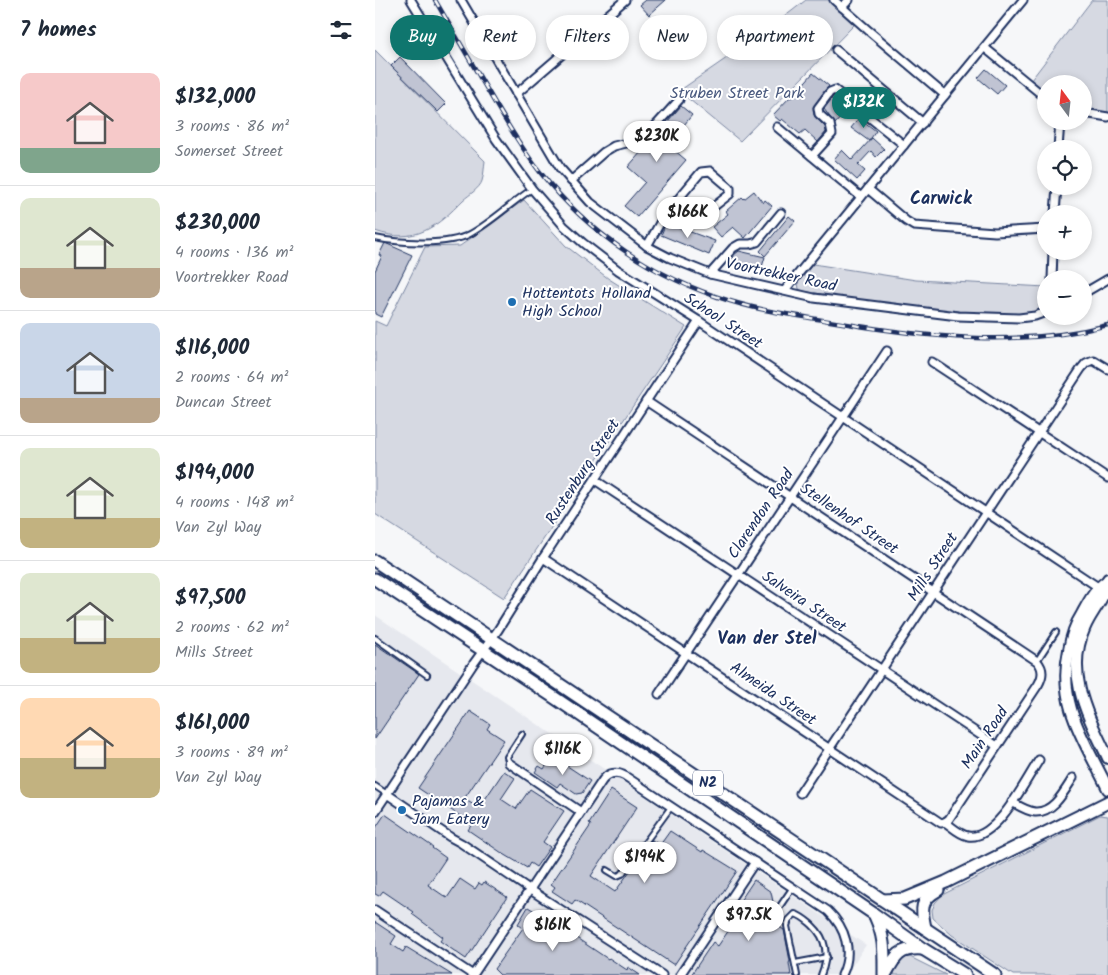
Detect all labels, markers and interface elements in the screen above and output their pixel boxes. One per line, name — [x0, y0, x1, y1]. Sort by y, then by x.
text: 7 homes — [20, 14, 97, 47]
chip: Buy — [390, 15, 455, 60]
chip: Rent — [465, 15, 536, 60]
chip: Filters — [546, 15, 629, 60]
chip: New — [639, 15, 707, 60]
chip: Apartment — [717, 15, 833, 60]
icon: filters — [327, 16, 355, 44]
north arrow — [1037, 75, 1093, 130]
map controls — [1037, 75, 1092, 325]
text: $132,000 — [175, 81, 255, 114]
park label: Struben Street Park — [670, 81, 805, 106]
pin: $132K — [829, 86, 899, 129]
text: $132K — [843, 90, 885, 115]
icon: home — [60, 93, 120, 153]
text: 3 rooms · 86 m² — [175, 114, 289, 139]
pin: $230K — [622, 120, 692, 163]
text: $230K — [634, 124, 680, 149]
text: Somerset Street — [175, 139, 283, 164]
button: locate — [1037, 140, 1092, 195]
district label: Carwick — [910, 185, 973, 214]
pin: $166K — [653, 196, 723, 239]
text: $166K — [667, 200, 709, 225]
button: + — [1037, 205, 1092, 260]
text: $230,000 — [175, 207, 260, 240]
icon: home — [60, 218, 120, 278]
text: 4 rooms · 136 m² — [175, 240, 293, 265]
street label: Voortrekker Road — [723, 251, 840, 299]
text: Voortrekker Road — [175, 265, 288, 290]
button: − — [1037, 270, 1092, 325]
place label: Hottentots Holland High School — [522, 281, 652, 324]
street label: School Street — [679, 286, 768, 356]
marker: Hottentots Holland High School — [506, 296, 518, 308]
text: $116,000 — [175, 332, 249, 365]
icon: home — [60, 343, 120, 403]
text: 2 rooms · 64 m² — [175, 365, 288, 390]
text: Duncan Street — [175, 390, 272, 415]
street label: Rustenburg Street — [539, 413, 627, 530]
text: $194,000 — [175, 457, 254, 490]
street label: Clarendon Road — [721, 463, 801, 564]
icon: home — [60, 468, 120, 528]
street label: Stellenhof Street — [795, 477, 904, 562]
text: 4 rooms · 148 m² — [175, 490, 294, 515]
text: Van Zyl Way — [175, 515, 261, 540]
street label: Mills Street — [901, 527, 965, 607]
street label: Salveira Street — [757, 564, 852, 640]
text: $97,500 — [175, 582, 246, 615]
icon: home — [60, 593, 120, 653]
text: 2 rooms · 62 m² — [175, 615, 289, 640]
district label: Van der Stel — [717, 625, 817, 654]
text: Mills Street — [175, 640, 253, 665]
street label: Almeida Street — [725, 656, 822, 733]
street label: Main Road — [955, 701, 1016, 774]
text: $161,000 — [175, 707, 249, 740]
icon: home — [60, 718, 120, 778]
pin: $116K — [528, 734, 598, 776]
text: $116K — [544, 737, 582, 762]
text: 3 rooms · 89 m² — [175, 740, 288, 765]
text: Van Zyl Way — [175, 765, 261, 790]
road number: N2 — [693, 770, 723, 796]
place label: Pajamas & Jam Eatery — [412, 789, 490, 832]
marker: Pajamas & Jam Eatery — [396, 804, 408, 816]
pin: $194K — [610, 842, 680, 884]
text: $194K — [625, 845, 665, 870]
pin: $97.5K — [708, 900, 790, 942]
text: $97.5K — [726, 903, 772, 928]
pin: $161K — [518, 910, 588, 952]
text: $161K — [534, 913, 572, 938]

